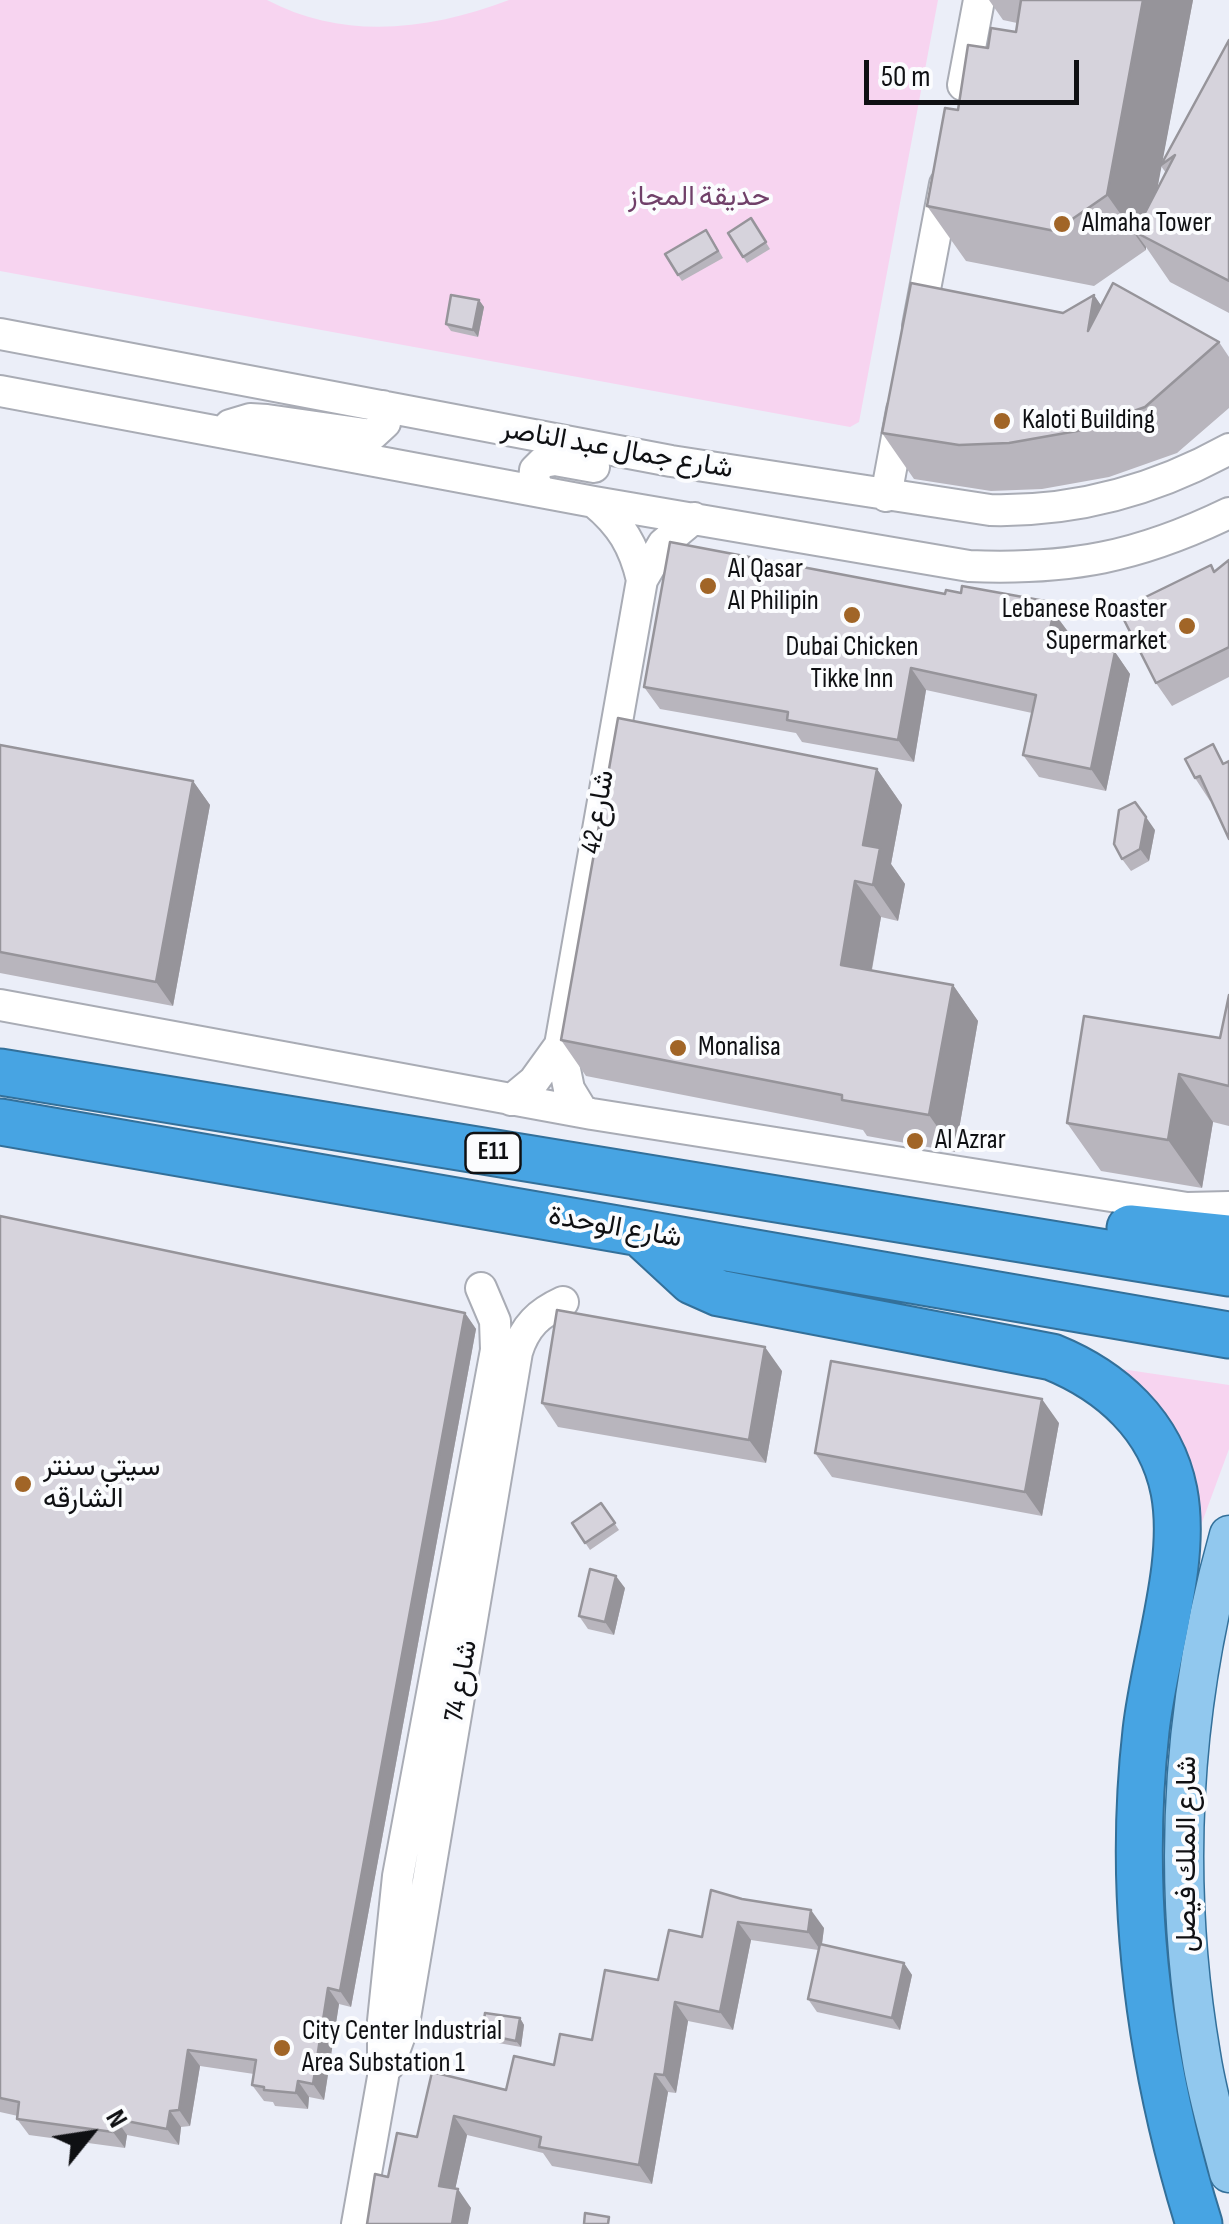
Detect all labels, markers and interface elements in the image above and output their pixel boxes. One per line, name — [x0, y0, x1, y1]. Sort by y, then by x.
scale bar — [869, 40, 1084, 102]
text: 50 m — [881, 59, 930, 95]
park label: حديقة المجاز — [628, 181, 770, 215]
place label: Almaha Tower — [1082, 207, 1211, 241]
marker: Almaha Tower — [1051, 213, 1073, 235]
place label: Kaloti Building — [1022, 404, 1155, 438]
marker: Kaloti Building — [991, 410, 1013, 432]
street label: شارع جمال عبد الناصر — [499, 413, 735, 487]
place label: Al Qasar Al Philipin — [728, 553, 819, 619]
marker: Al Qasar Al Philipin — [697, 575, 719, 597]
place label: Lebanese Roaster Supermarket — [1002, 593, 1167, 659]
marker: Dubai Chicken Tikke Inn — [841, 604, 863, 626]
marker: Lebanese Roaster Supermarket — [1176, 615, 1198, 637]
place label: Dubai Chicken Tikke Inn — [786, 631, 918, 697]
street label: شارع 42 — [575, 768, 623, 856]
place label: Monalisa — [698, 1031, 781, 1065]
marker: Monalisa — [667, 1037, 689, 1059]
place label: Al Azrar — [935, 1124, 1006, 1158]
marker: Al Azrar — [904, 1130, 926, 1152]
road number: E11 — [466, 1133, 520, 1173]
street label: شارع الوحدة — [546, 1200, 684, 1256]
place label: سيتي سنتر الشارقه — [43, 1451, 160, 1517]
marker: سيتي سنتر الشارقه — [12, 1473, 34, 1495]
street label: شارع 74 — [438, 1638, 486, 1724]
street label: شارع الملك فيصل — [1171, 1756, 1205, 1952]
place label: City Center Industrial Area Substation 1 — [302, 2015, 502, 2081]
marker: City Center Industrial Area Substation 1 — [271, 2037, 293, 2059]
north arrow — [40, 2084, 140, 2184]
text: N — [98, 2104, 134, 2133]

